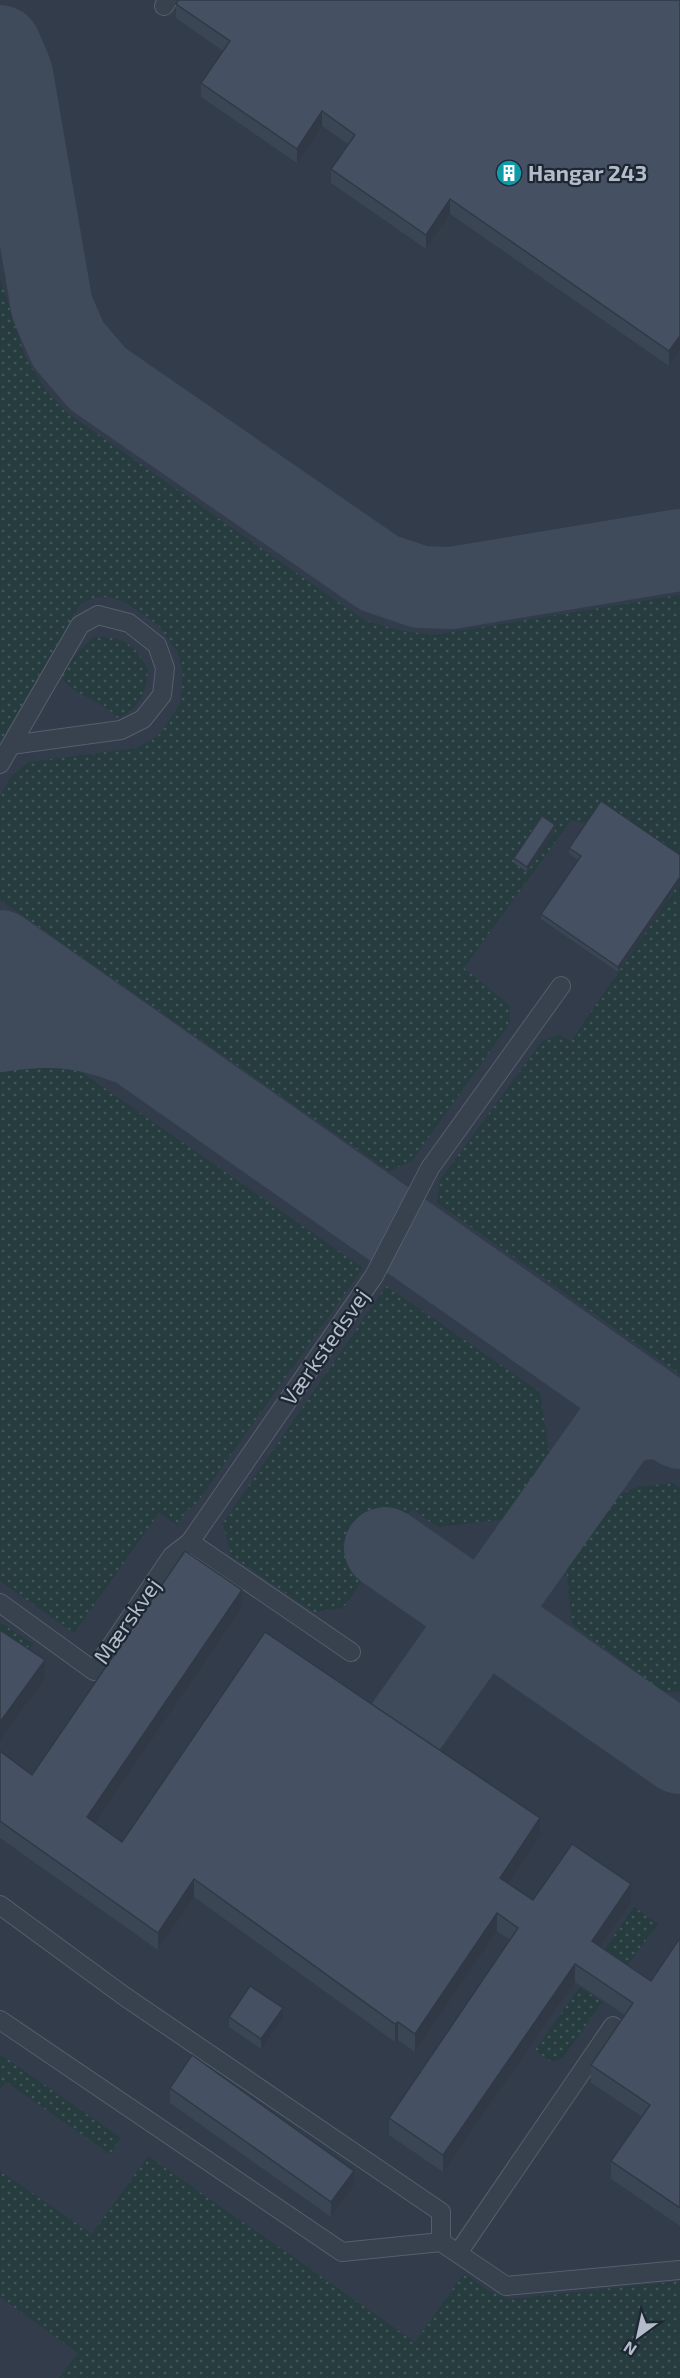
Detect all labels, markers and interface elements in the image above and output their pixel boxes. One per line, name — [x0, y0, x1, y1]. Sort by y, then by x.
building icon: Hangar 243 — [494, 158, 524, 188]
place label: Hangar 243 — [528, 159, 647, 185]
street label: Værkstedsvej — [275, 1283, 375, 1410]
street label: Mærskvej — [87, 1573, 166, 1669]
north arrow — [608, 2306, 668, 2366]
text: N — [620, 2338, 640, 2360]

